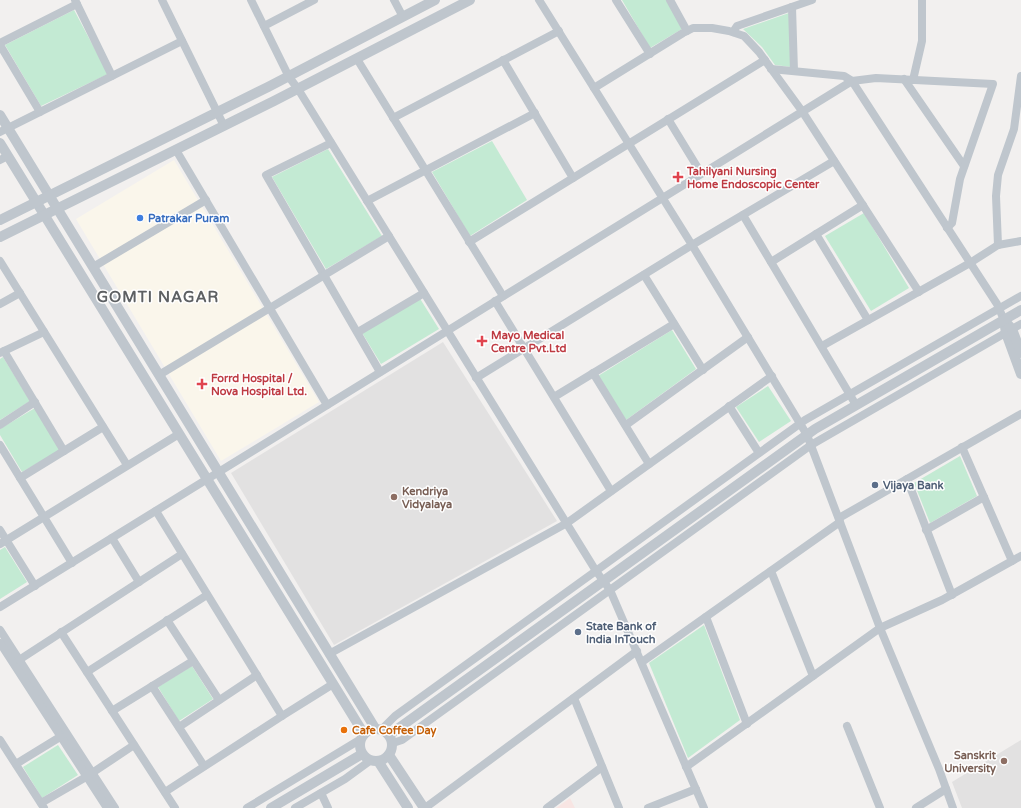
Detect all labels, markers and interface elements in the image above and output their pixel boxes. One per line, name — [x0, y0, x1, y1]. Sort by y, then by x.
place label: Tahilyani Nursing Home Endoscopic Center — [686, 165, 820, 192]
marker: Tahilyani Nursing Home Endoscopic Center — [672, 171, 684, 183]
place label: Patrakar Puram — [148, 212, 229, 225]
marker: Patrakar Puram — [135, 213, 145, 223]
district label: GOMTI NAGAR — [97, 288, 219, 306]
place label: Mayo Medical Centre Pvt.Ltd — [491, 329, 567, 355]
marker: Mayo Medical Centre Pvt.Ltd — [476, 335, 488, 347]
place label: Forrd Hospital / Nova Hospital Ltd. — [211, 372, 307, 399]
marker: Forrd Hospital / Nova Hospital Ltd. — [196, 378, 208, 390]
place label: Vijaya Bank — [883, 479, 944, 493]
marker: Vijaya Bank — [870, 480, 880, 490]
place label: Kendriya Vidyalaya — [402, 485, 452, 512]
marker: Kendriya Vidyalaya — [389, 492, 399, 502]
place label: State Bank of India InTouch — [586, 620, 657, 646]
marker: State Bank of India InTouch — [573, 627, 583, 637]
place label: Cafe Coffee Day — [352, 724, 436, 738]
marker: Cafe Coffee Day — [339, 725, 349, 735]
place label: Sanskrit University — [944, 749, 997, 776]
marker: Sanskrit University — [999, 756, 1009, 766]

